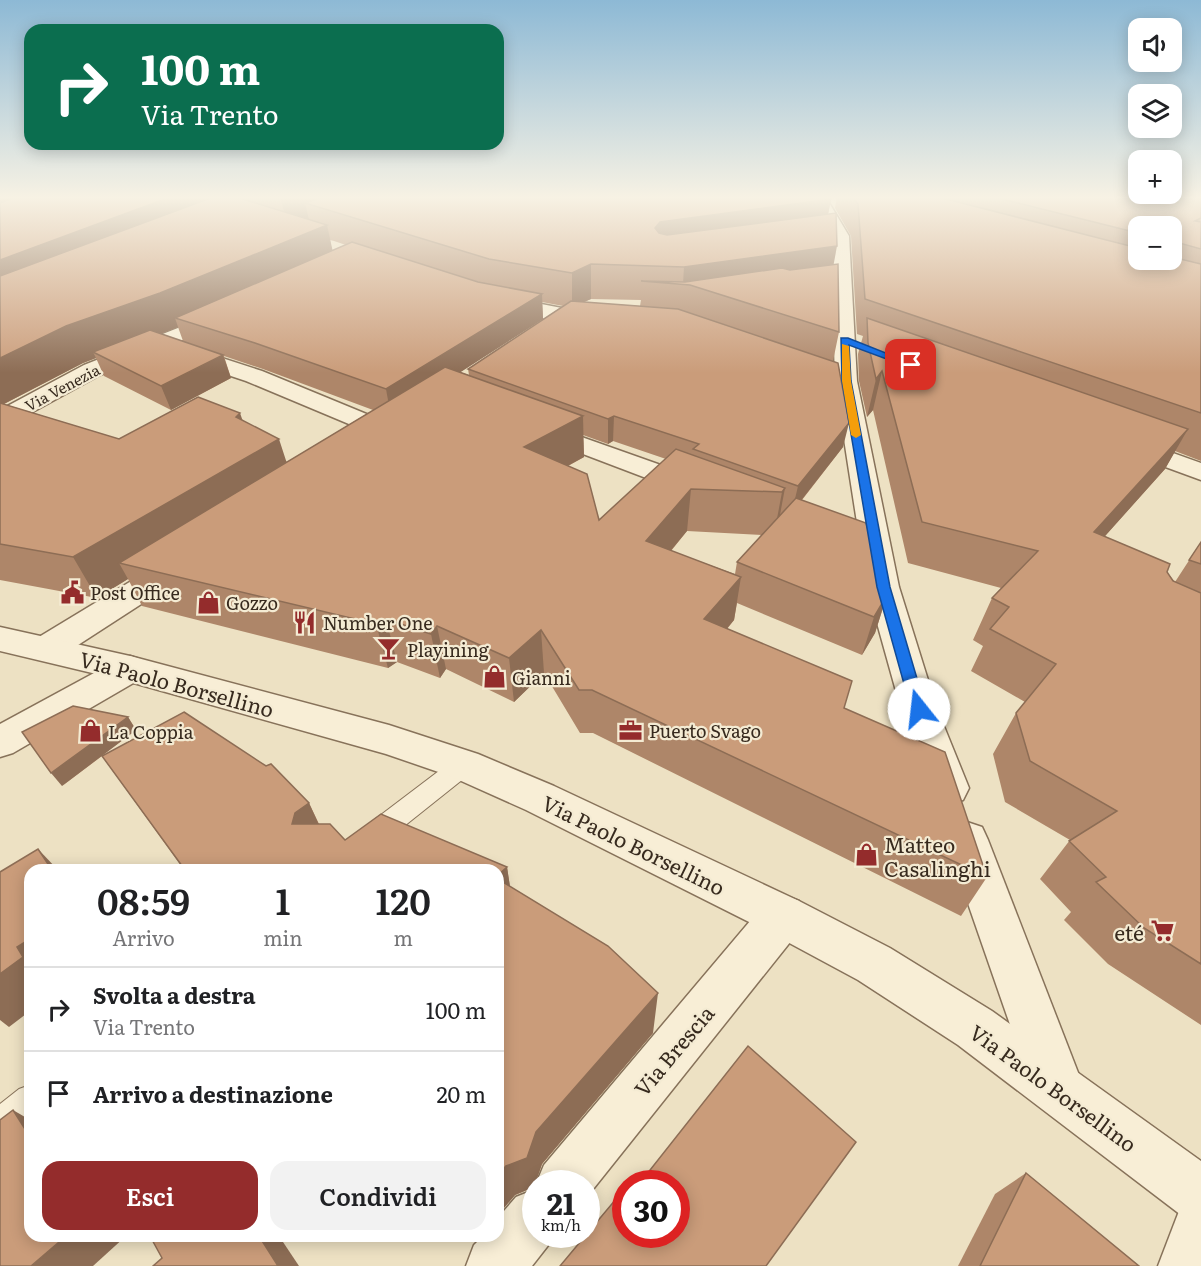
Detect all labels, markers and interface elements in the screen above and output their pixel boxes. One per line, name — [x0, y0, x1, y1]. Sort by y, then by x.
map controls — [1128, 18, 1182, 270]
button: sound — [1128, 18, 1182, 72]
text: 100 m — [141, 36, 260, 98]
icon: right — [42, 48, 120, 126]
button: layers — [1128, 84, 1182, 138]
text: Via Trento — [141, 93, 279, 133]
button: + — [1128, 150, 1182, 204]
button: − — [1128, 216, 1182, 270]
pin — [885, 339, 936, 390]
icon: arrive — [894, 348, 927, 381]
street label: Via Venezia — [20, 357, 104, 416]
public building icon: Post Office — [59, 579, 85, 605]
place label: Post Office — [90, 579, 180, 606]
shop icon: Gozzo — [195, 589, 221, 615]
place label: Gozzo — [226, 589, 278, 616]
restaurant icon: Number One — [292, 609, 318, 635]
place label: Number One — [323, 609, 433, 636]
bar icon: Playining — [376, 636, 402, 662]
place label: Playining — [407, 636, 490, 663]
street label: Via Paolo Borsellino — [76, 642, 278, 724]
shop icon: Gianni — [481, 664, 507, 690]
place label: Gianni — [512, 664, 571, 691]
position arrow — [887, 677, 951, 741]
office icon: Puerto Svago — [618, 717, 644, 743]
place label: Puerto Svago — [649, 717, 761, 744]
shop icon: La Coppia — [77, 718, 103, 744]
place label: La Coppia — [108, 718, 194, 745]
street label: Via Paolo Borsellino — [537, 786, 731, 902]
place label: Matteo Casalinghi — [884, 828, 991, 883]
shop icon: Matteo Casalinghi — [853, 842, 879, 868]
text: 08:59 — [97, 873, 190, 926]
text: 1 — [275, 873, 290, 926]
text: 120 — [376, 873, 431, 926]
place label: eté — [1114, 916, 1144, 947]
supermarket icon: eté — [1149, 918, 1175, 944]
text: Arrivo — [112, 922, 175, 952]
text: min — [263, 922, 302, 952]
text: m — [394, 922, 413, 952]
text: Svolta a destra — [93, 978, 255, 1011]
icon: right — [42, 993, 75, 1026]
text: 100 m — [426, 993, 486, 1026]
street label: Via Brescia — [626, 997, 721, 1102]
text: Via Trento — [93, 1011, 195, 1041]
street label: Via Paolo Borsellino — [964, 1016, 1144, 1158]
icon: arrive — [42, 1077, 75, 1110]
text: Arrivo a destinazione — [93, 1077, 333, 1110]
text: 20 m — [436, 1077, 486, 1110]
button: Esci — [42, 1161, 258, 1230]
button: Condividi — [270, 1161, 486, 1230]
speed limit sign: 30 — [612, 1170, 690, 1248]
text: 21 — [547, 1180, 575, 1224]
text: km/h — [541, 1213, 581, 1236]

